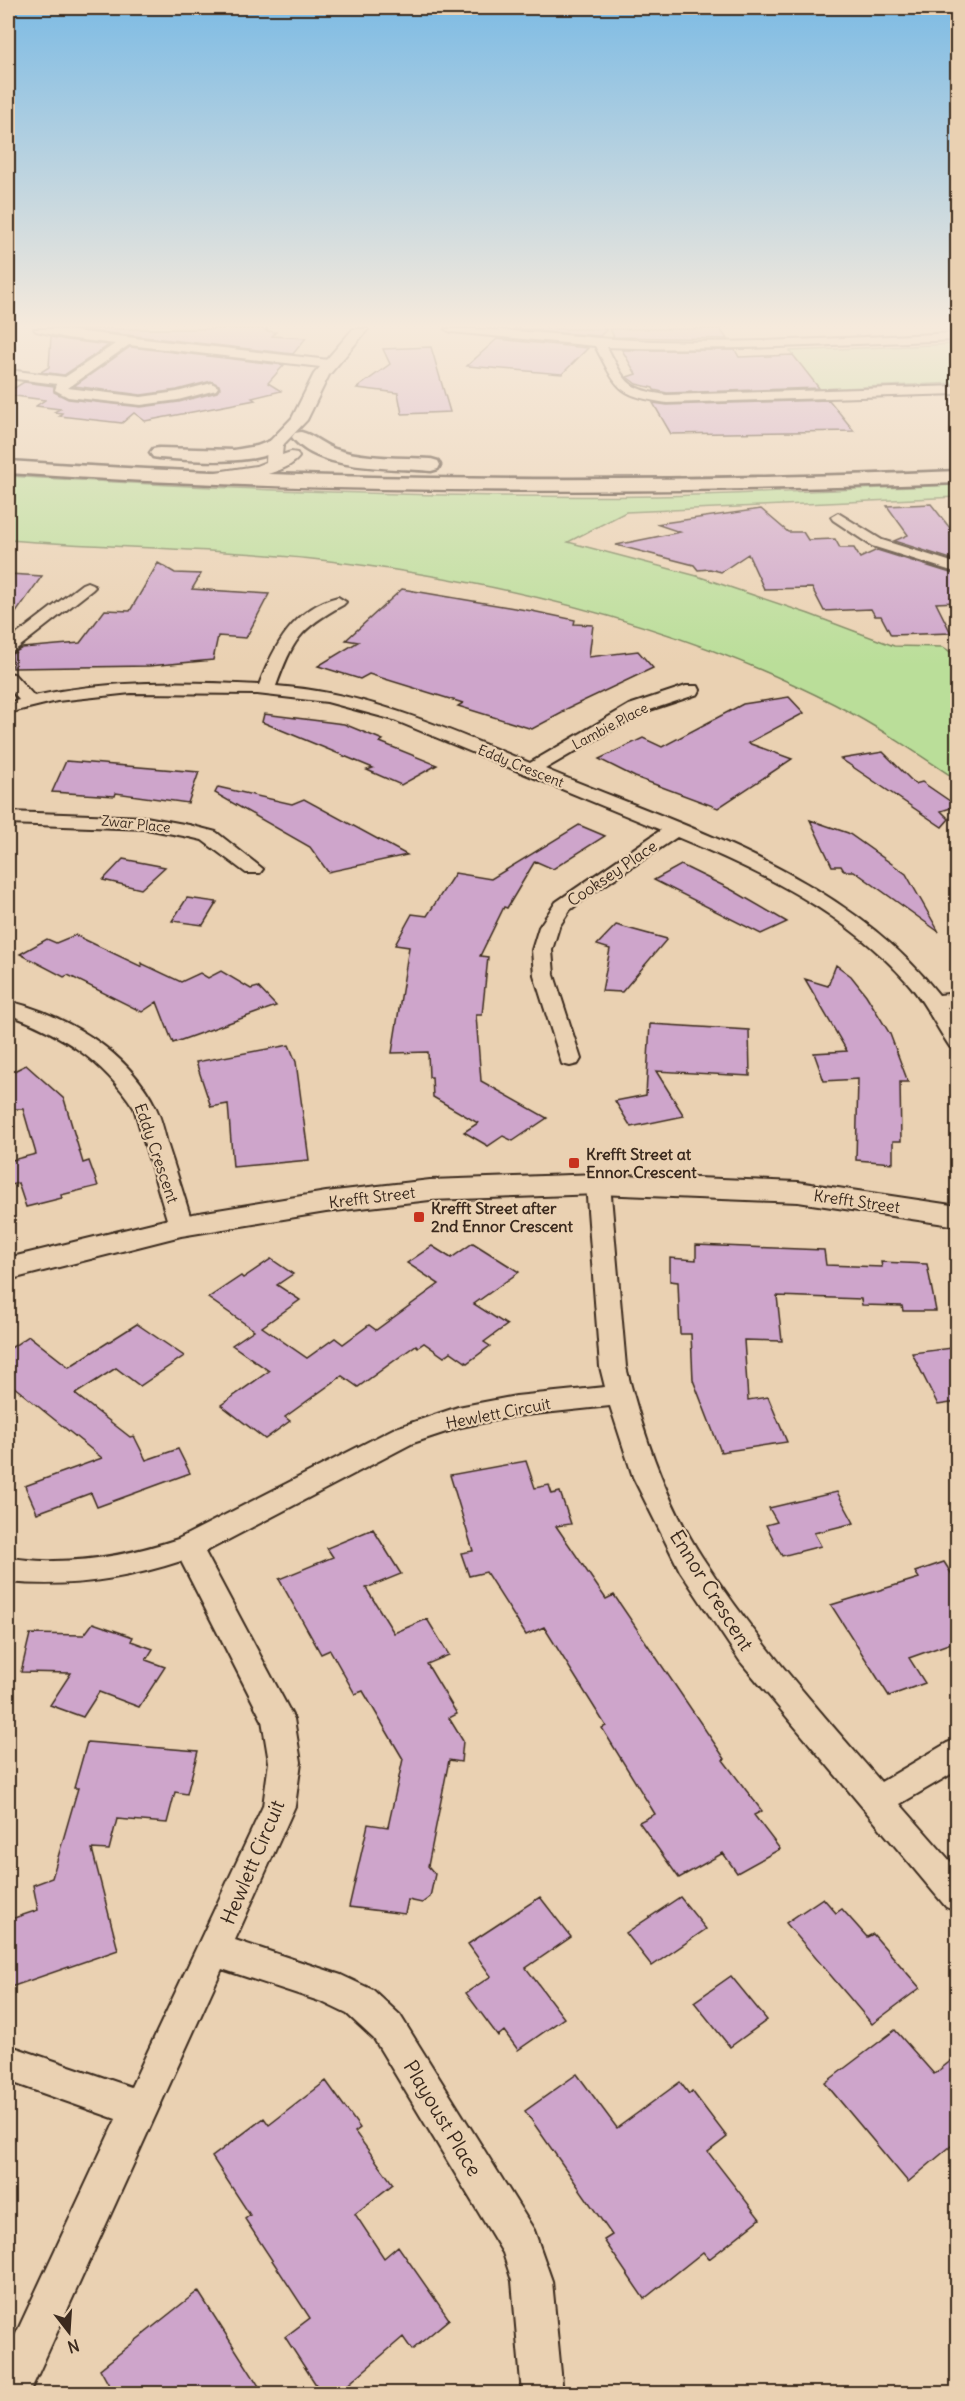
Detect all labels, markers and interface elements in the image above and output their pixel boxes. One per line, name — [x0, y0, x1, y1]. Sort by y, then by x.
street label: Lambie Place — [569, 698, 651, 754]
street label: Eddy Crescent — [475, 741, 567, 792]
street label: Zwar Place — [101, 811, 171, 837]
street label: Cooksey Place — [563, 836, 661, 910]
street label: Eddy Crescent — [131, 1100, 184, 1206]
place label: Krefft Street at Ennor Crescent — [586, 1144, 697, 1182]
marker: Krefft Street at Ennor Crescent — [567, 1156, 581, 1170]
street label: Krefft Street — [328, 1182, 417, 1212]
street label: Krefft Street — [813, 1185, 902, 1217]
place label: Krefft Street after 2nd Ennor Crescent — [431, 1198, 573, 1236]
marker: Krefft Street after 2nd Ennor Crescent — [412, 1210, 426, 1224]
street label: Hewlett Circuit — [444, 1393, 553, 1433]
street label: Ennor Crescent — [665, 1525, 759, 1655]
street label: Hewlett Circuit — [215, 1796, 290, 1928]
street label: Playoust Place — [399, 2055, 487, 2181]
north arrow — [39, 2302, 99, 2362]
text: N — [65, 2335, 82, 2358]

